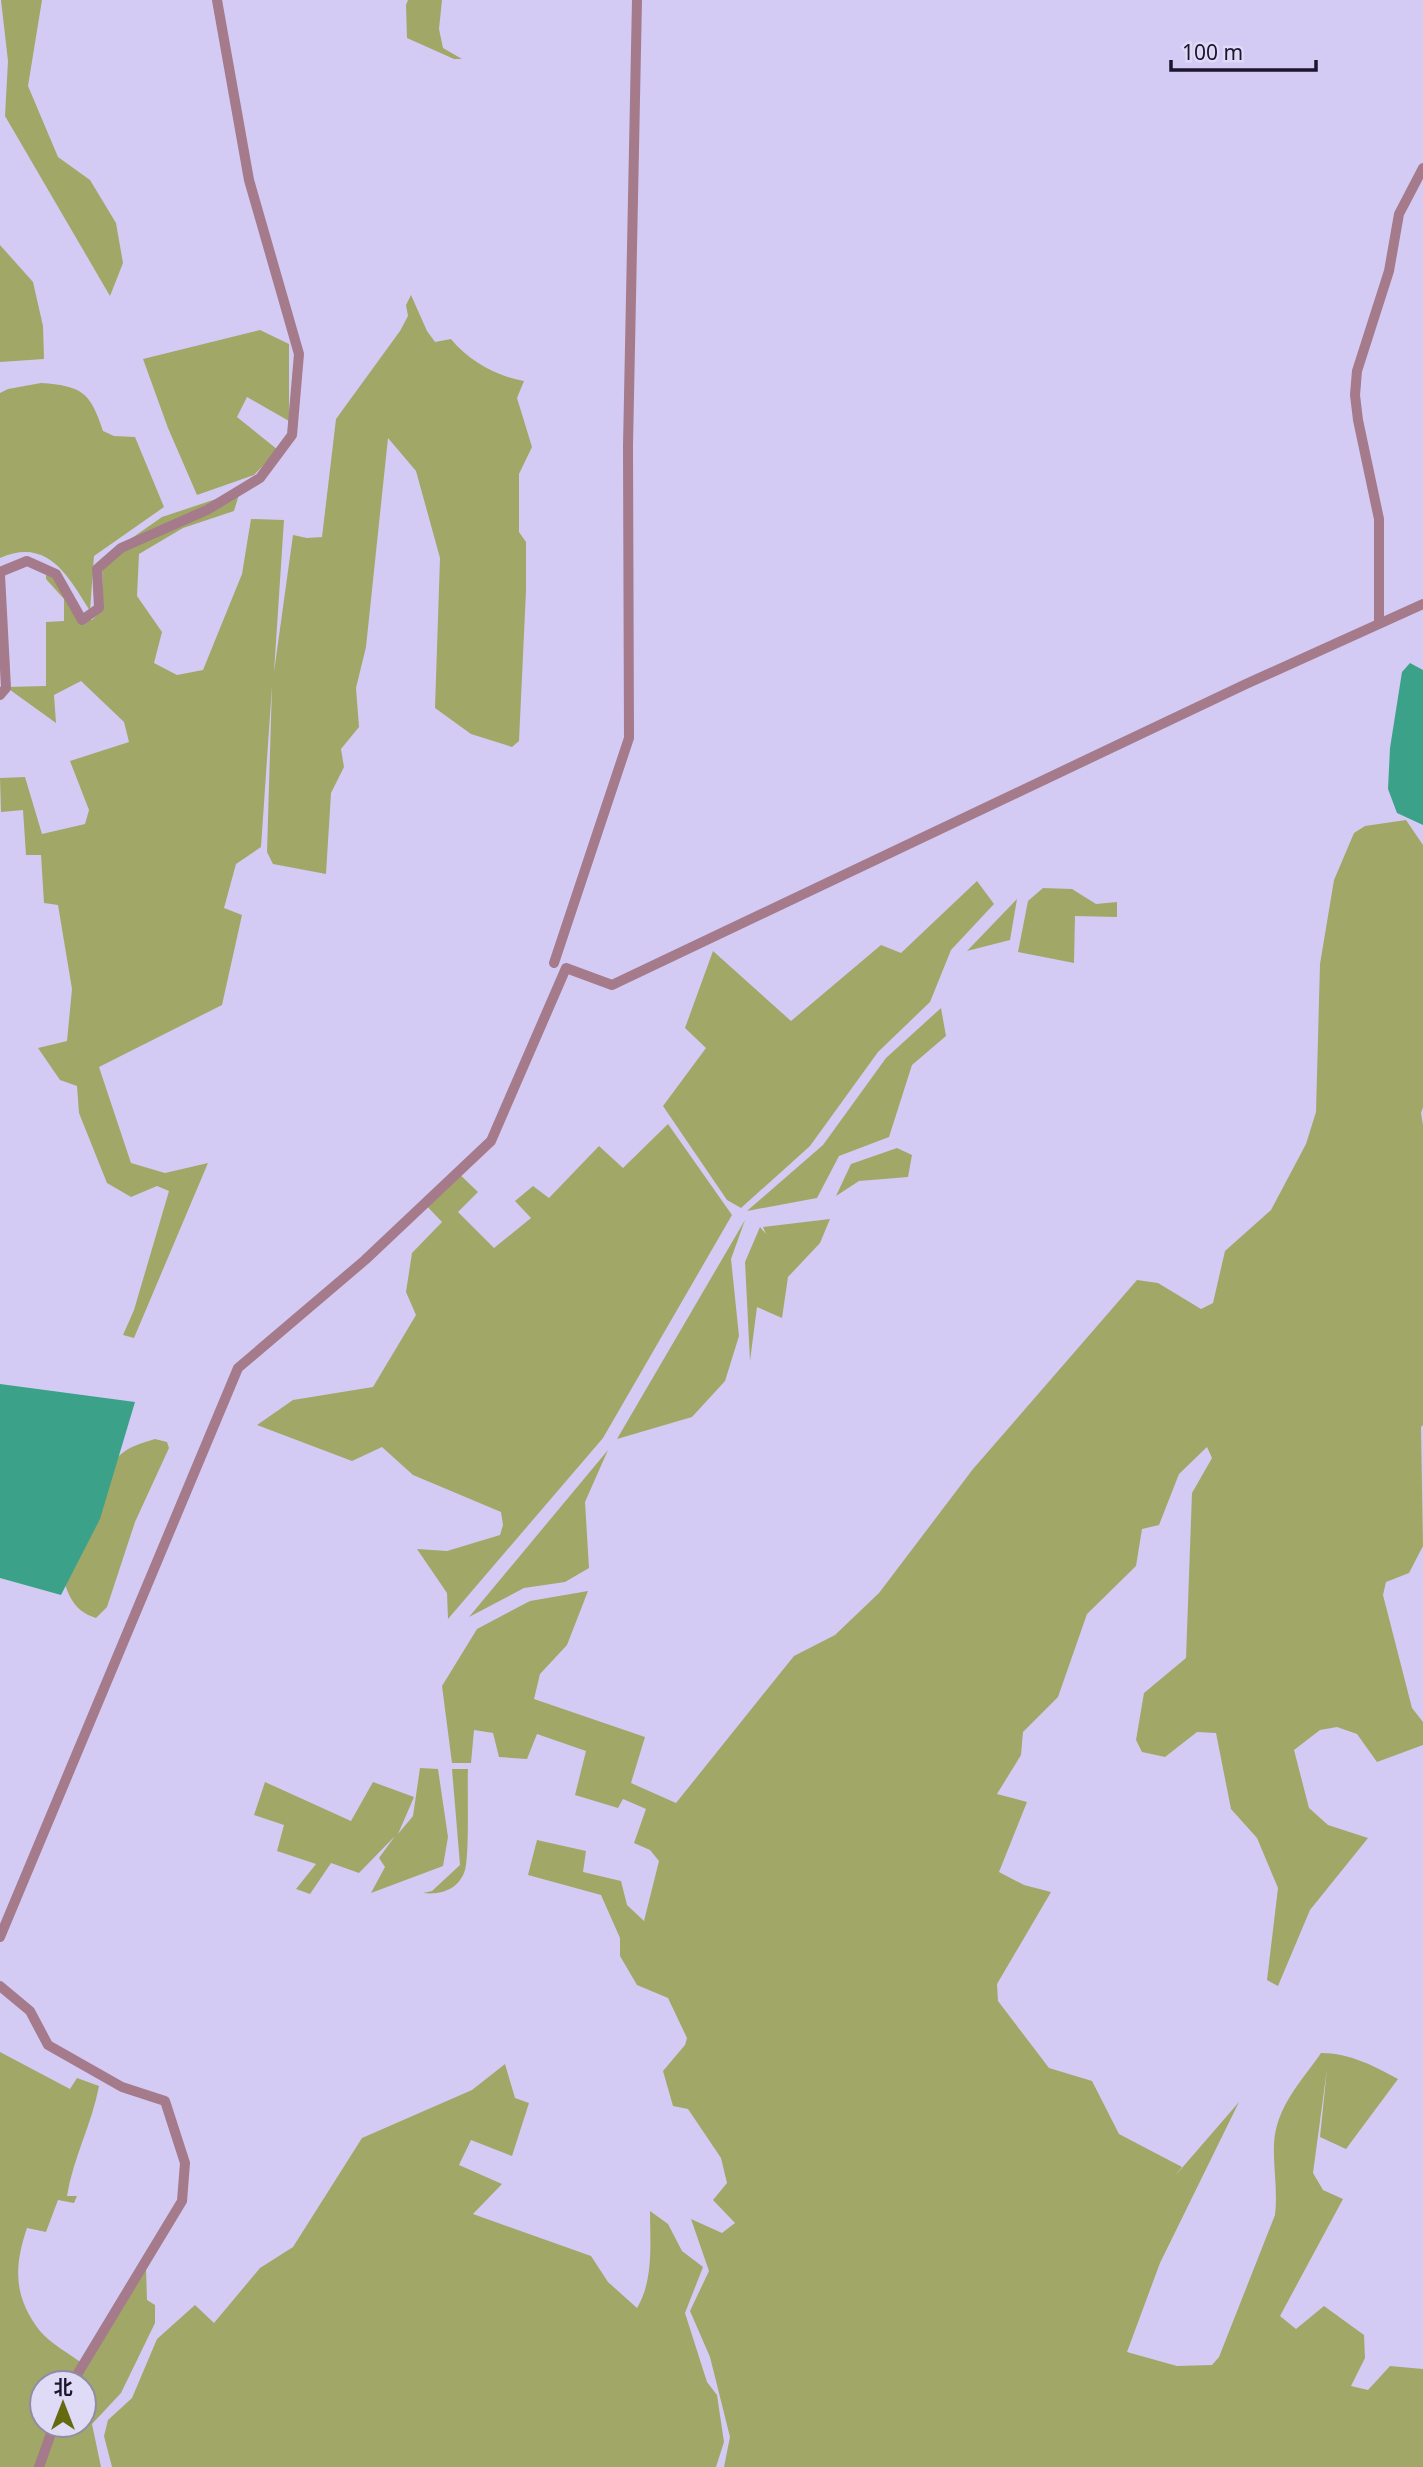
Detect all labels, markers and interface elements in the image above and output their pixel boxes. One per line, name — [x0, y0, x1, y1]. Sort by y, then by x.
scale bar — [1171, 28, 1316, 72]
text: 100 m — [1182, 38, 1243, 66]
north arrow — [28, 2369, 98, 2439]
text: 北 — [53, 2374, 73, 2400]

